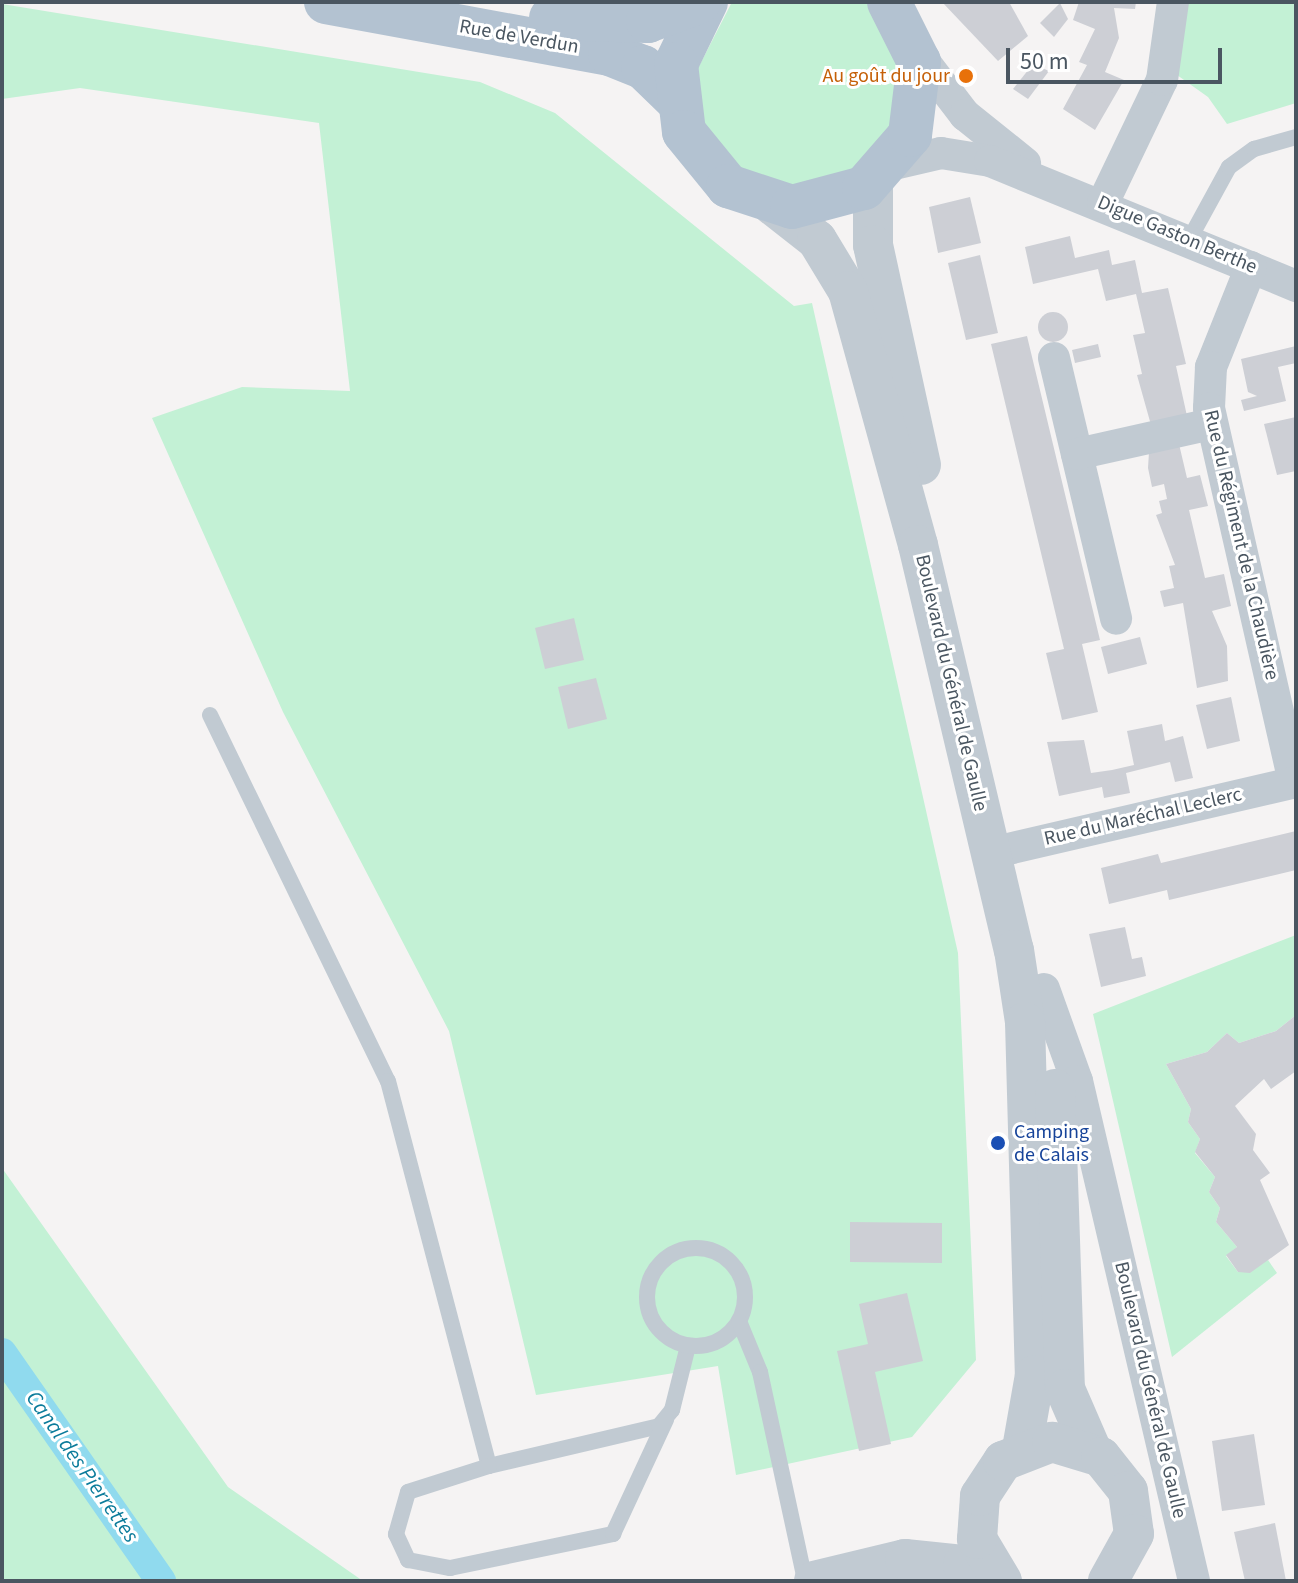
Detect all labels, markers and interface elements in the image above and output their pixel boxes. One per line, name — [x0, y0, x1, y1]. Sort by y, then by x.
street label: Rue de Verdun — [457, 15, 581, 59]
scale bar — [1010, 32, 1226, 82]
text: 50 m — [1020, 44, 1069, 79]
place label: Au goût du jour — [823, 64, 950, 88]
marker: Au goût du jour — [957, 67, 975, 85]
street label: Digue Gaston Berthe — [1094, 191, 1260, 279]
street label: Rue du Régiment de la Chaudière — [1198, 408, 1284, 682]
street label: Boulevard du Général de Gaulle — [910, 552, 992, 814]
street label: Rue du Maréchal Leclerc — [1042, 783, 1244, 851]
place label: Camping de Calais — [1014, 1120, 1089, 1167]
marker: Camping de Calais — [989, 1134, 1007, 1152]
street label: Boulevard du Général de Gaulle — [1109, 1259, 1191, 1521]
water label: Canal des Pierrettes — [20, 1386, 144, 1548]

